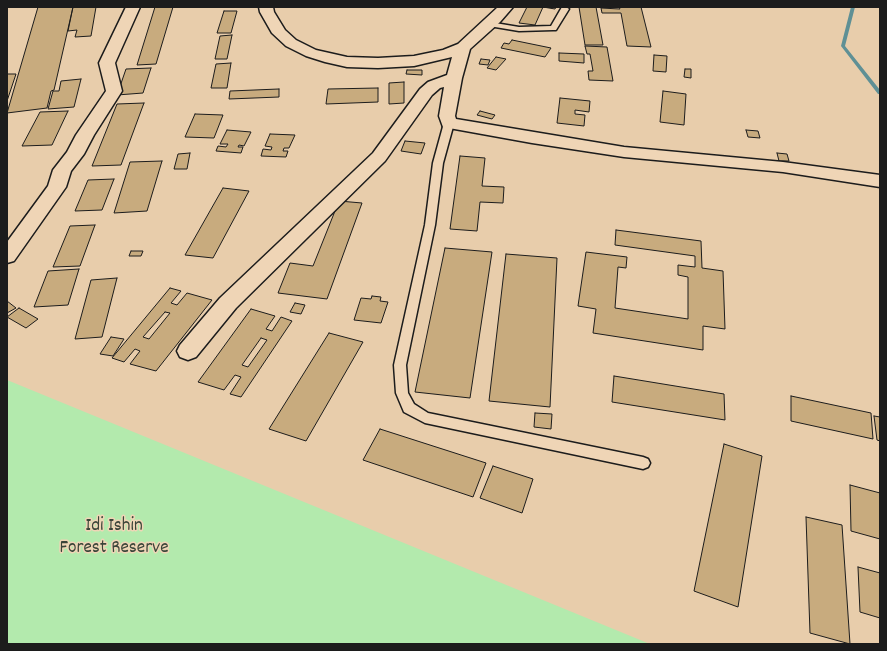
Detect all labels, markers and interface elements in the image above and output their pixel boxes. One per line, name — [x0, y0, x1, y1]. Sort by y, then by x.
park label: Idi Ishin Forest Reserve — [59, 516, 169, 560]

